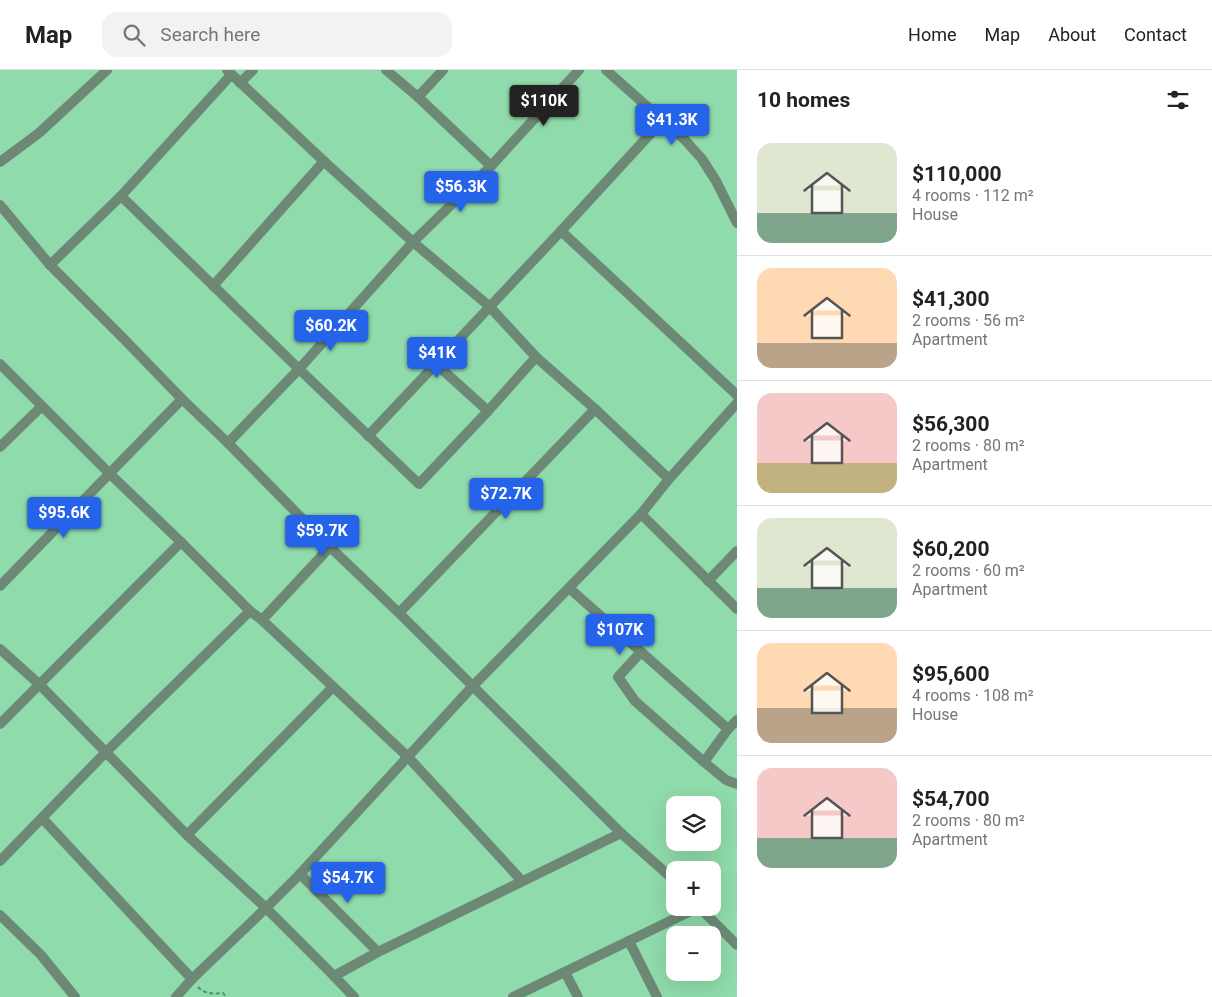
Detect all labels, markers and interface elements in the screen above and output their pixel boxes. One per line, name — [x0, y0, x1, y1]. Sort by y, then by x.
search box — [102, 12, 452, 57]
text: Map — [25, 21, 72, 49]
icon: search — [120, 21, 148, 49]
text: Search here — [160, 23, 260, 46]
text: Home — [908, 24, 957, 45]
text: Map — [985, 24, 1020, 45]
text: About — [1048, 24, 1096, 45]
text: Contact — [1124, 24, 1187, 45]
pin: $110K — [509, 85, 579, 127]
icon: filters — [1164, 86, 1192, 114]
text: 10 homes — [757, 88, 850, 112]
text: $110K — [521, 91, 567, 110]
pin: $41.3K — [631, 104, 713, 146]
text: $41.3K — [646, 110, 698, 129]
text: $110,000 — [912, 162, 1002, 186]
icon: home — [797, 163, 857, 223]
pin: $56.3K — [420, 170, 502, 213]
text: $56.3K — [435, 177, 487, 196]
text: 4 rooms · 112 m² — [912, 186, 1034, 205]
text: House — [912, 205, 958, 224]
text: $41,300 — [912, 287, 989, 311]
icon: home — [797, 288, 857, 348]
pin: $60.2K — [290, 310, 372, 352]
text: 2 rooms · 56 m² — [912, 311, 1025, 330]
text: $60.2K — [305, 316, 357, 335]
text: Apartment — [912, 330, 988, 349]
pin: $41K — [407, 336, 467, 379]
text: $41K — [418, 343, 456, 362]
text: $56,300 — [912, 412, 989, 436]
icon: home — [797, 413, 857, 473]
text: 2 rooms · 80 m² — [912, 436, 1025, 455]
text: Apartment — [912, 455, 988, 474]
pin: $72.7K — [465, 478, 547, 520]
text: $72.7K — [480, 484, 532, 503]
pin: $95.6K — [23, 496, 105, 539]
text: $95.6K — [38, 503, 90, 522]
pin: $59.7K — [281, 514, 363, 557]
text: $59.7K — [296, 521, 348, 540]
text: $60,200 — [912, 537, 989, 561]
icon: home — [797, 538, 857, 598]
text: 2 rooms · 60 m² — [912, 561, 1025, 580]
text: Apartment — [912, 580, 988, 599]
pin: $107K — [585, 614, 655, 656]
text: $107K — [597, 620, 643, 639]
text: $95,600 — [912, 662, 989, 686]
icon: home — [797, 663, 857, 723]
text: 4 rooms · 108 m² — [912, 686, 1034, 705]
text: House — [912, 705, 958, 724]
text: $54,700 — [912, 787, 989, 811]
icon: home — [797, 788, 857, 848]
map controls — [666, 796, 721, 981]
button: layers — [666, 796, 721, 851]
text: 2 rooms · 80 m² — [912, 811, 1025, 830]
text: Apartment — [912, 830, 988, 849]
button: + — [666, 861, 721, 916]
pin: $54.7K — [307, 862, 389, 904]
text: $54.7K — [322, 868, 374, 887]
button: − — [666, 926, 721, 981]

